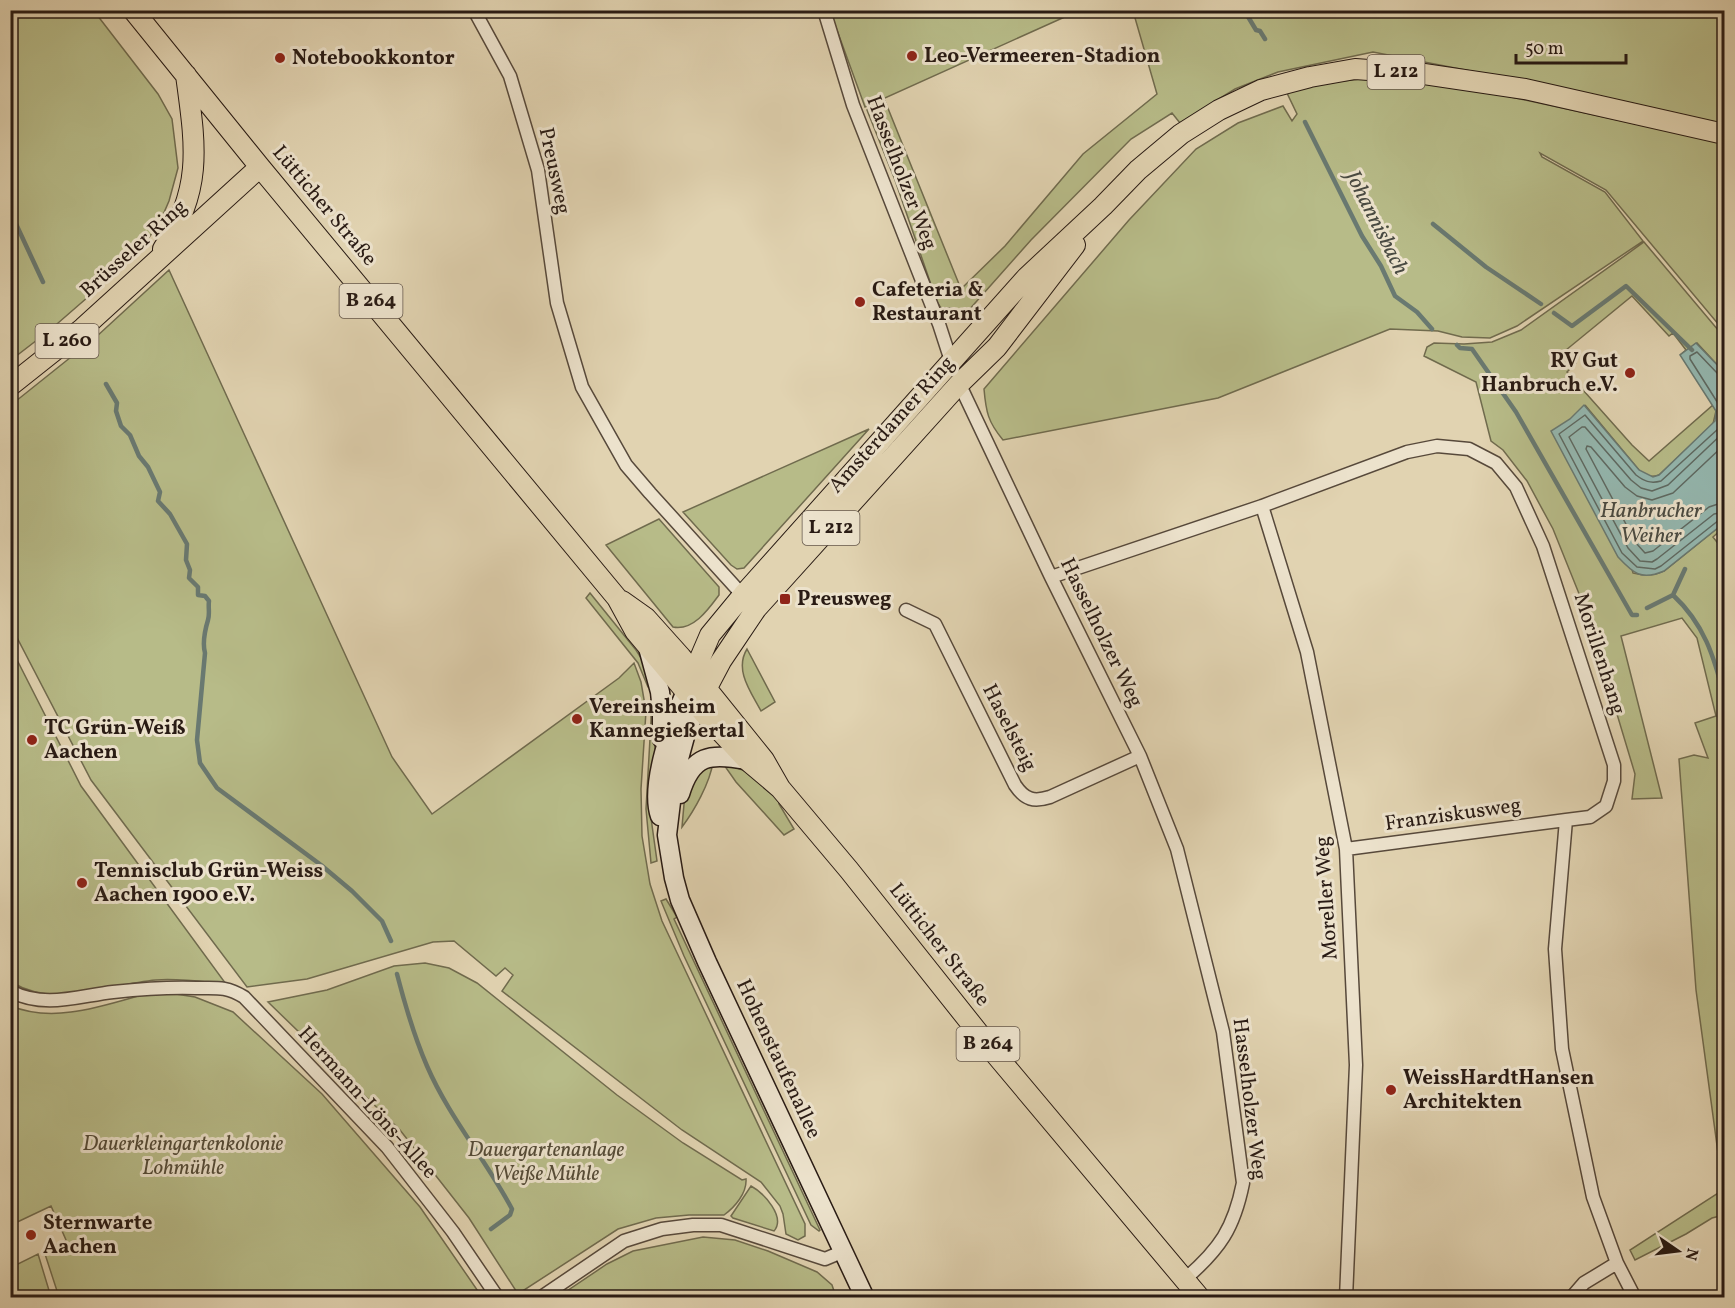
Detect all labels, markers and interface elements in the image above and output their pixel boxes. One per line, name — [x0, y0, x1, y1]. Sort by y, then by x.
scale bar — [1516, 27, 1626, 65]
text: 50 m — [1525, 37, 1564, 62]
place label: Leo-Vermeeren-Stadion — [924, 42, 1161, 71]
place label: Notebookkontor — [292, 44, 455, 73]
marker: Leo-Vermeeren-Stadion — [905, 49, 919, 63]
marker: Notebookkontor — [273, 51, 287, 65]
road number: L 212 — [1368, 55, 1424, 89]
street label: Hasselholzer Weg — [858, 92, 944, 254]
street label: Preusweg — [531, 125, 577, 217]
street label: Lütticher Straße — [265, 139, 383, 273]
water label: Johannisbach — [1336, 164, 1416, 281]
street label: Brüsseler Ring — [74, 193, 194, 305]
place label: Cafeteria & Restaurant — [872, 276, 984, 329]
road number: B 264 — [340, 284, 403, 318]
marker: Cafeteria & Restaurant — [853, 295, 867, 309]
road number: L 260 — [36, 324, 98, 358]
place label: RV Gut Hanbruch e.V. — [1481, 347, 1618, 400]
street label: Amsterdamer Ring — [822, 350, 962, 500]
marker: RV Gut Hanbruch e.V. — [1623, 366, 1637, 380]
water label: Hanbrucher Weiher — [1600, 496, 1703, 552]
road number: L 212 — [802, 511, 860, 545]
street label: Hasselholzer Weg — [1052, 553, 1150, 713]
place label: Preusweg — [797, 585, 892, 614]
street label: Morillenhang — [1566, 589, 1632, 719]
marker: Preusweg — [778, 592, 792, 606]
street label: Haselsteig — [975, 679, 1043, 777]
place label: Vereinsheim Kannegießertal — [589, 693, 745, 746]
marker: Vereinsheim Kannegießertal — [570, 712, 584, 726]
place label: TC Grün-Weiß Aachen — [44, 714, 186, 767]
marker: TC Grün-Weiß Aachen — [25, 733, 39, 747]
street label: Franziskusweg — [1383, 791, 1523, 839]
street label: Moreller Weg — [1308, 835, 1346, 961]
place label: Tennisclub Grün-Weiss Aachen 1900 e.V. — [94, 857, 323, 910]
marker: Tennisclub Grün-Weiss Aachen 1900 e.V. — [75, 876, 89, 890]
street label: Lütticher Straße — [882, 877, 996, 1013]
street label: Hohenstaufenallee — [728, 974, 828, 1144]
street label: Hasselholzer Weg — [1225, 1016, 1273, 1182]
street label: Hermann-Löns-Allee — [291, 1020, 443, 1186]
road number: B 264 — [956, 1027, 1020, 1061]
place label: WeissHardtHansen Architekten — [1403, 1064, 1594, 1117]
marker: WeissHardtHansen Architekten — [1384, 1083, 1398, 1097]
park label: Dauerkleingartenkolonie Lohmühle — [83, 1130, 284, 1183]
park label: Dauergartenanlage Weiße Mühle — [468, 1136, 625, 1189]
place label: Sternwarte Aachen — [43, 1209, 152, 1262]
north arrow — [1648, 1221, 1708, 1281]
marker: Sternwarte Aachen — [24, 1228, 38, 1242]
text: N — [1678, 1246, 1703, 1263]

